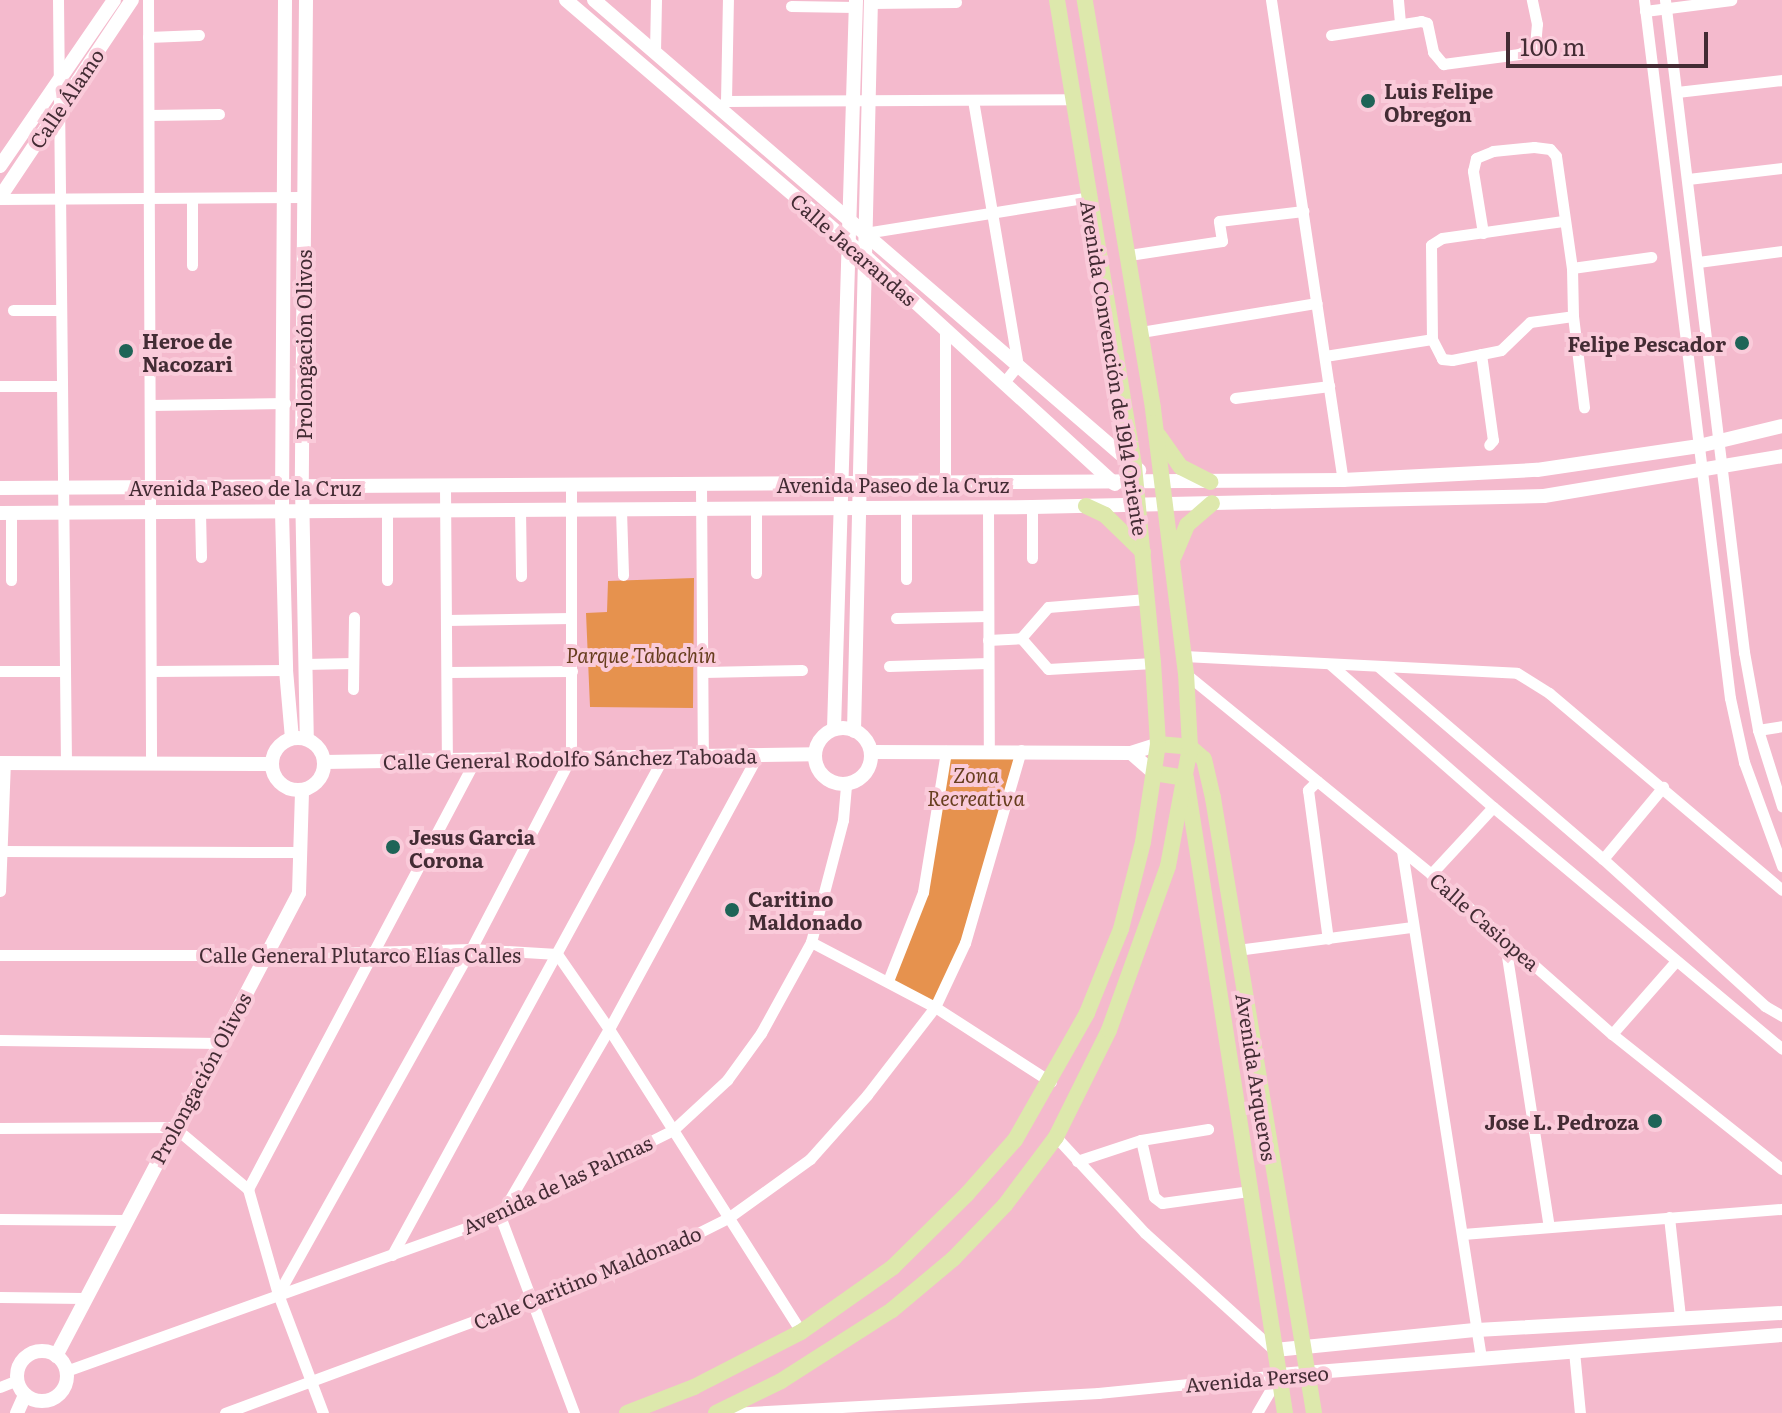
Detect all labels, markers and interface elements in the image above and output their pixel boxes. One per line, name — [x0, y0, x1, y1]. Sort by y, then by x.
scale bar — [1510, 16, 1712, 66]
text: 100 m — [1520, 28, 1586, 63]
street label: Calle Álamo — [24, 44, 108, 152]
place label: Luis Felipe Obregon — [1384, 78, 1493, 125]
marker: Luis Felipe Obregon — [1359, 92, 1377, 110]
street label: Calle Jacarandas — [786, 188, 922, 310]
street label: Avenida Convención de 1914 Oriente — [1077, 199, 1153, 537]
street label: Prolongación Olivos — [291, 250, 315, 440]
place label: Heroe de Nacozari — [142, 328, 233, 375]
place label: Felipe Pescador — [1567, 331, 1726, 355]
marker: Felipe Pescador — [1733, 334, 1751, 352]
marker: Heroe de Nacozari — [117, 342, 135, 360]
street label: Avenida Paseo de la Cruz — [777, 472, 1009, 496]
street label: Avenida Paseo de la Cruz — [129, 475, 361, 499]
park label: Parque Tabachín — [566, 642, 716, 666]
street label: Calle General Rodolfo Sánchez Taboada — [383, 743, 757, 773]
park label: Zona Recreativa — [927, 762, 1025, 809]
place label: Jesus Garcia Corona — [409, 824, 535, 871]
marker: Jesus Garcia Corona — [384, 838, 402, 856]
street label: Calle Casiopea — [1425, 867, 1545, 975]
place label: Caritino Maldonado — [748, 886, 862, 933]
marker: Caritino Maldonado — [723, 901, 741, 919]
street label: Calle General Plutarco Elías Calles — [199, 942, 521, 966]
street label: Prolongación Olivos — [145, 988, 255, 1168]
street label: Avenida Arqueros — [1232, 992, 1282, 1162]
place label: Jose L. Pedroza — [1484, 1109, 1639, 1133]
marker: Jose L. Pedroza — [1646, 1112, 1664, 1130]
street label: Avenida de las Palmas — [458, 1129, 656, 1239]
street label: Calle Caritino Maldonado — [469, 1220, 705, 1334]
street label: Avenida Perseo — [1184, 1360, 1330, 1396]

